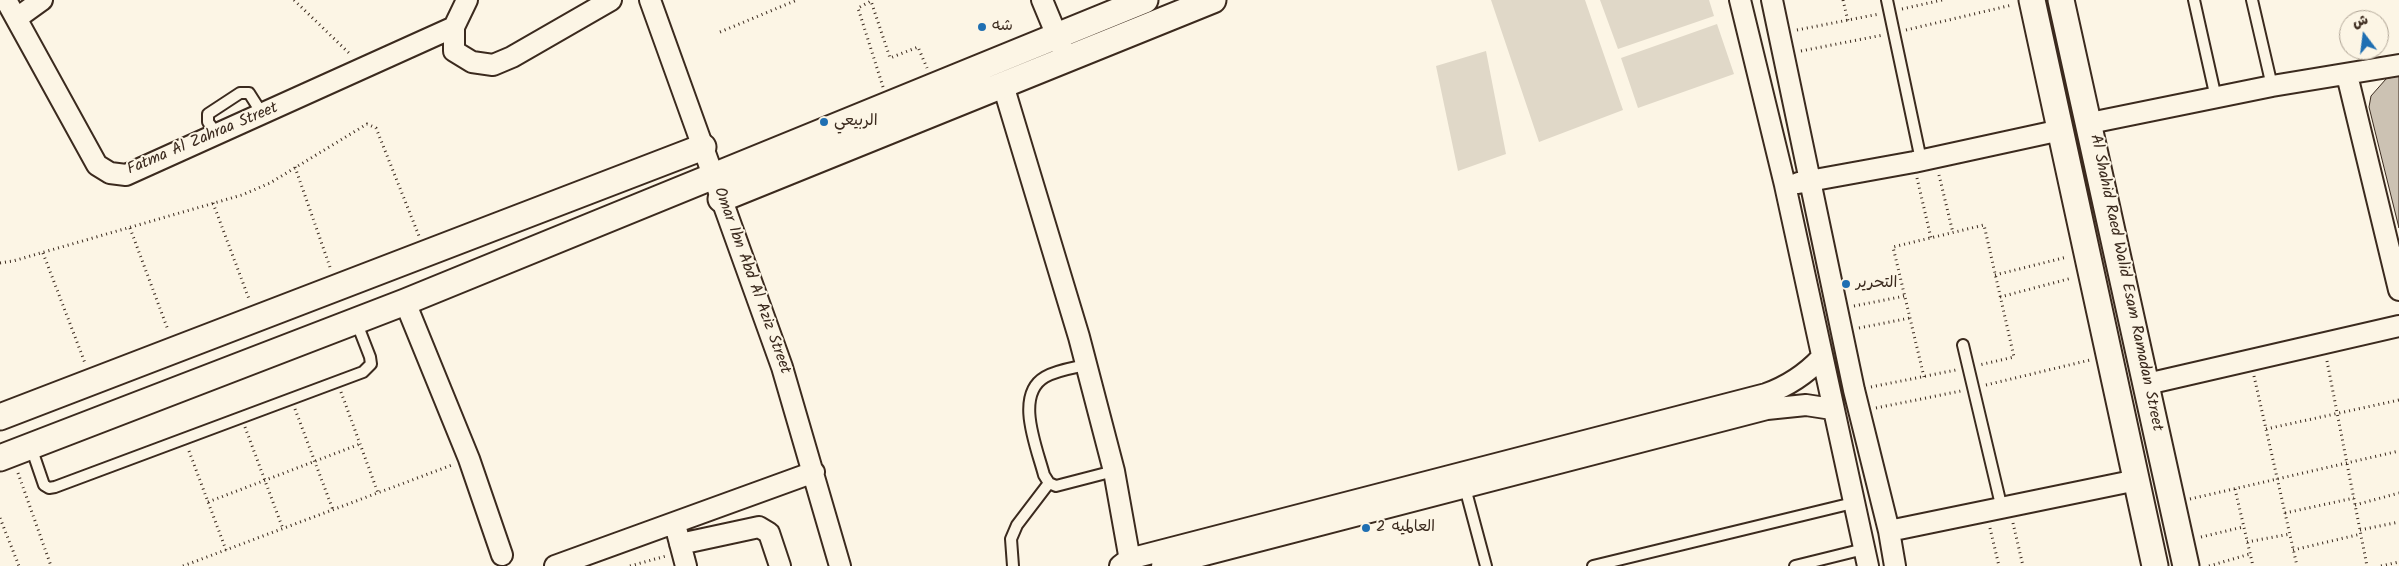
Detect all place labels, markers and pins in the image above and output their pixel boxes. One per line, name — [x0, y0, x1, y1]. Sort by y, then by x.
place label: شه — [992, 17, 1013, 37]
marker: شه — [976, 21, 988, 33]
place label: الربيعي — [834, 112, 878, 132]
marker: الربيعي — [818, 116, 830, 128]
place label: التحرير — [1856, 274, 1897, 294]
marker: التحرير — [1840, 278, 1852, 290]
place label: العالميه 2 — [1376, 518, 1435, 538]
marker: العالميه 2 — [1360, 522, 1372, 534]

